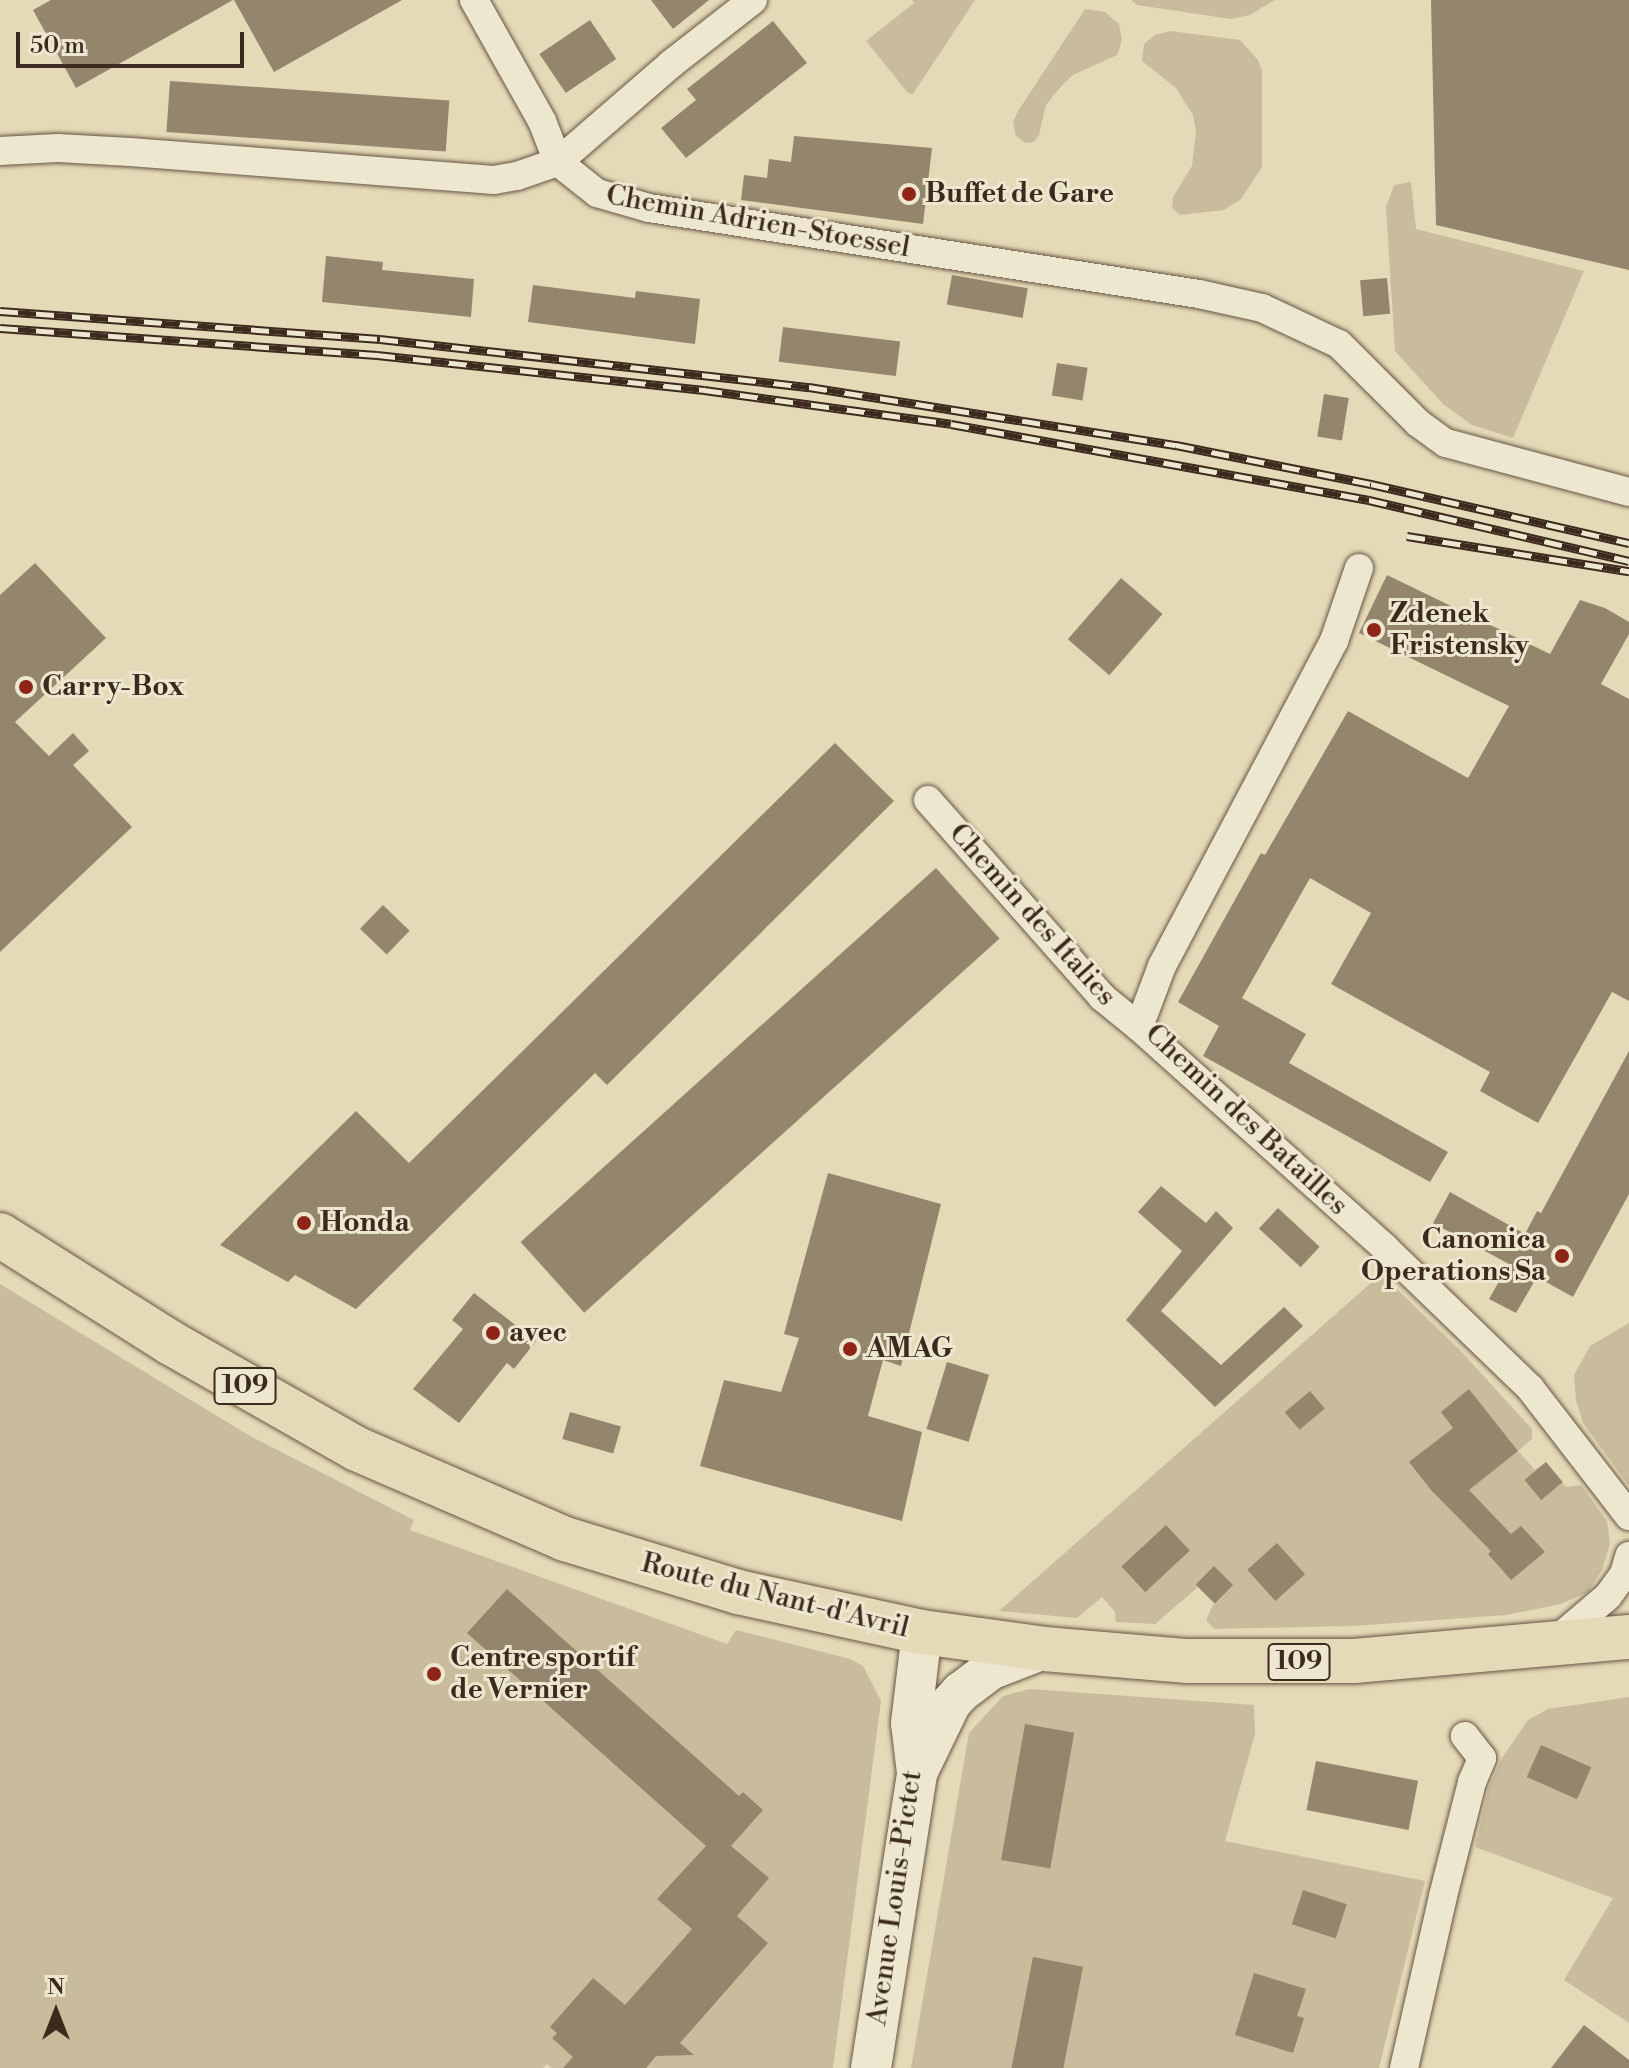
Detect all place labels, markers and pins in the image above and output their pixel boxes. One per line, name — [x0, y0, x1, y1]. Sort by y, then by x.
place label: Buffet de Gare — [925, 177, 1114, 211]
marker: Buffet de Gare — [900, 185, 918, 203]
place label: Zdenek Fristensky — [1390, 597, 1529, 663]
marker: Zdenek Fristensky — [1365, 621, 1383, 639]
place label: Carry-Box — [42, 670, 184, 704]
marker: Carry-Box — [17, 678, 35, 696]
place label: Honda — [320, 1206, 410, 1240]
marker: Honda — [295, 1214, 313, 1232]
place label: Canonica Operations Sa — [1361, 1223, 1546, 1289]
marker: Canonica Operations Sa — [1553, 1247, 1571, 1265]
place label: avec — [509, 1316, 567, 1350]
marker: avec — [484, 1324, 502, 1342]
place label: AMAG — [866, 1332, 953, 1366]
marker: AMAG — [841, 1340, 859, 1358]
place label: Centre sportif de Vernier — [450, 1641, 635, 1707]
marker: Centre sportif de Vernier — [425, 1665, 443, 1683]

